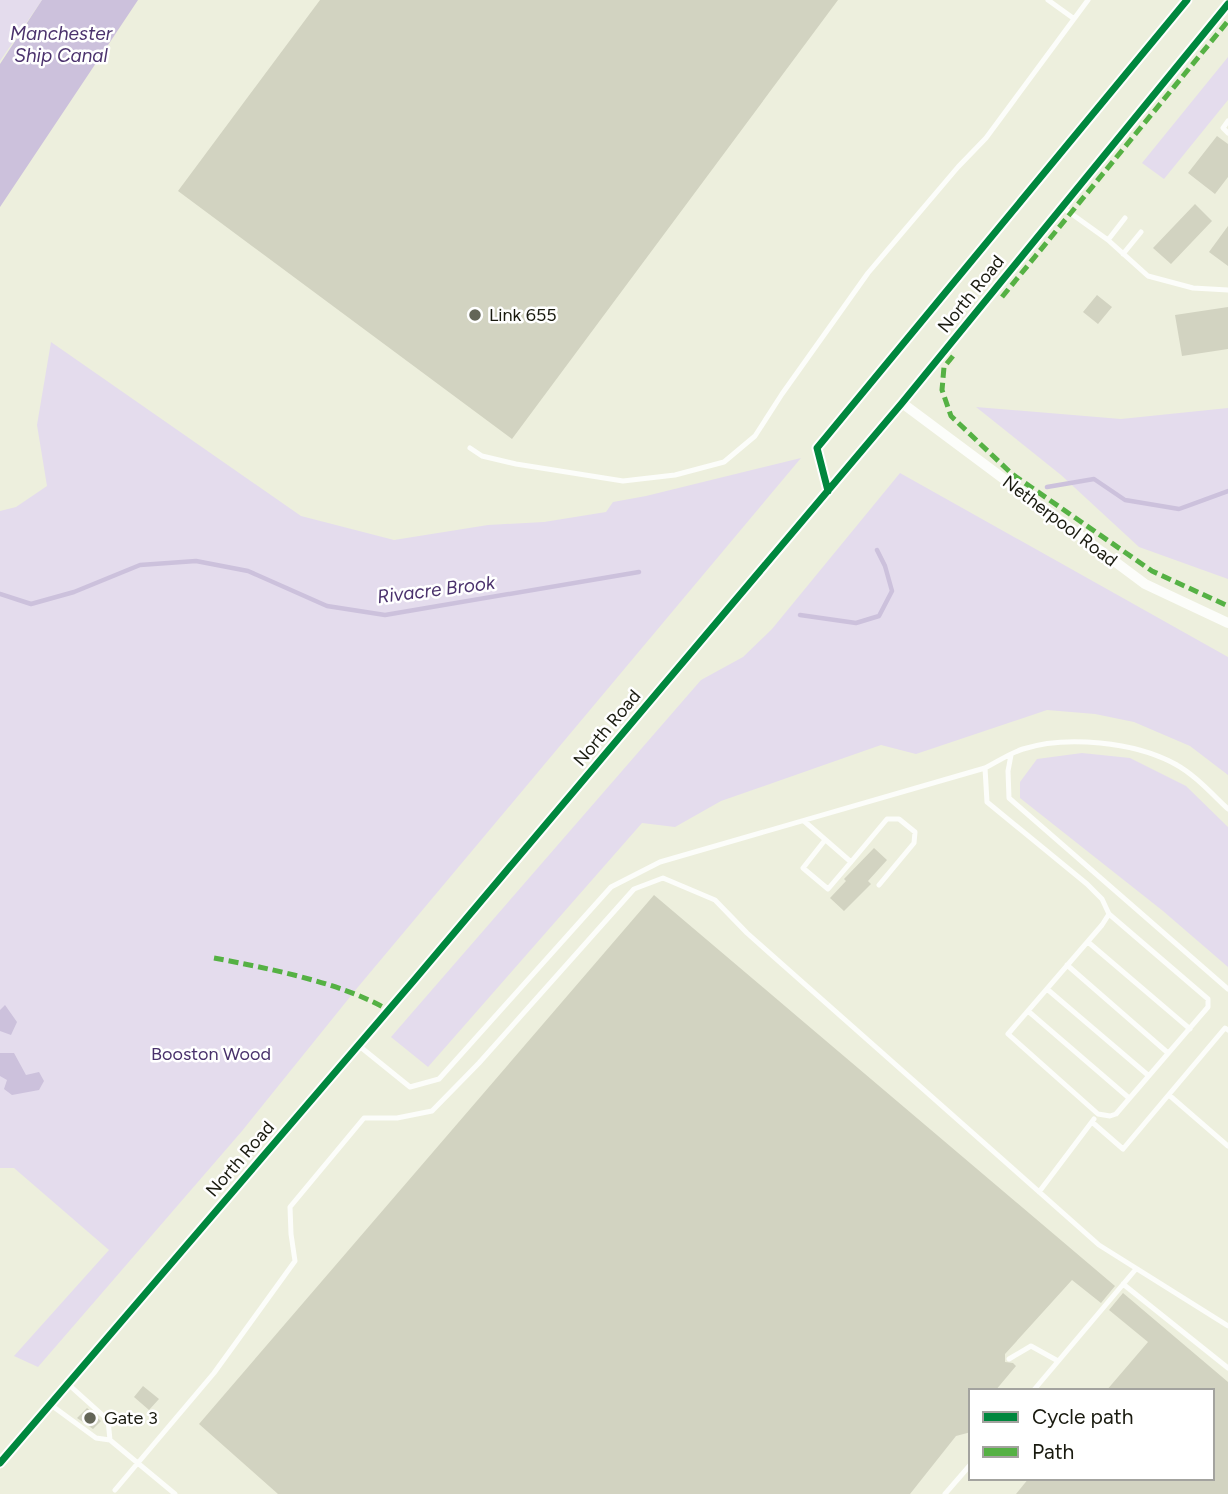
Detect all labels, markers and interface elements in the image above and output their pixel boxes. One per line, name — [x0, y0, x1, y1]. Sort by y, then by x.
water label: Manchester Ship Canal — [10, 22, 113, 67]
street label: North Road — [933, 251, 1009, 337]
place label: Link 655 — [489, 304, 557, 326]
marker: Link 655 — [467, 307, 483, 323]
street label: Netherpool Road — [998, 471, 1122, 571]
water label: Rivacre Brook — [376, 571, 497, 608]
street label: North Road — [569, 685, 645, 771]
park label: Booston Wood — [151, 1043, 271, 1065]
street label: North Road — [201, 1117, 279, 1201]
legend — [969, 1389, 1214, 1480]
text: Cycle path — [1032, 1404, 1133, 1429]
place label: Gate 3 — [104, 1407, 158, 1429]
marker: Gate 3 — [82, 1410, 98, 1426]
text: Path — [1032, 1439, 1074, 1464]

